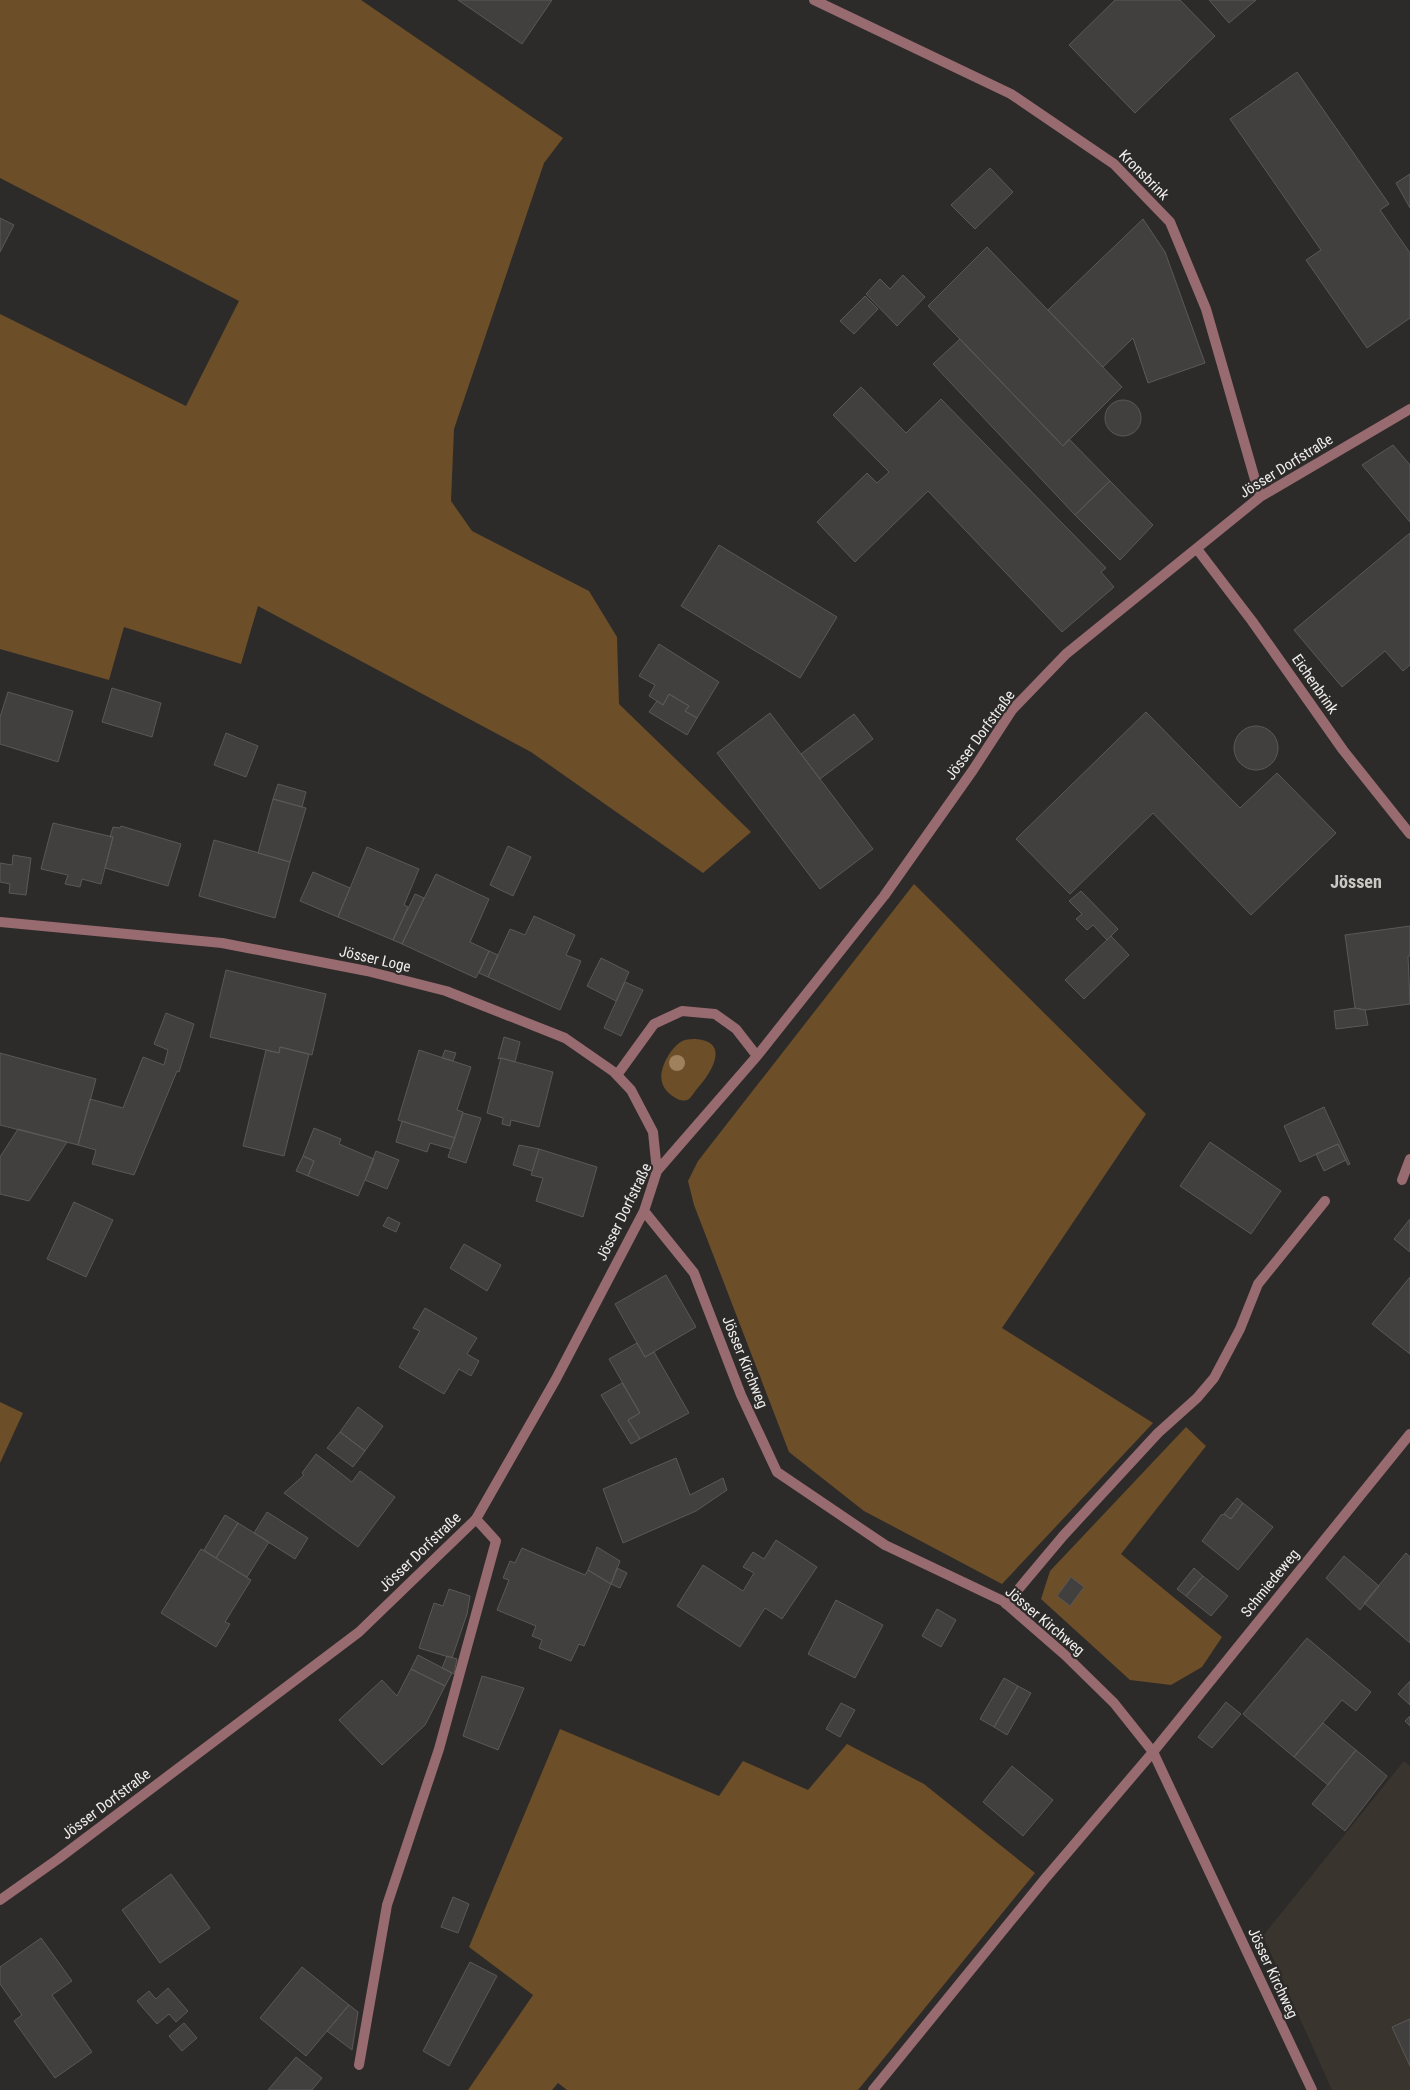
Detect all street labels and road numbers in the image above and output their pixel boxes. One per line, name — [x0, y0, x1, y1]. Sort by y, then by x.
street label: Kronsbrink — [1115, 146, 1173, 204]
street label: Jösser Dorfstraße — [1236, 430, 1336, 502]
street label: Eichenbrink — [1288, 651, 1342, 718]
street label: Jösser Dorfstraße — [941, 687, 1019, 783]
street label: Jösser Loge — [338, 942, 412, 976]
street label: Jösser Dorfstraße — [593, 1160, 655, 1264]
street label: Jösser Kirchweg — [718, 1313, 772, 1411]
street label: Jösser Dorfstraße — [375, 1508, 465, 1596]
street label: Schmiedeweg — [1237, 1545, 1303, 1621]
street label: Jösser Kirchweg — [1002, 1583, 1088, 1659]
street label: Jösser Dorfstraße — [58, 1765, 154, 1843]
street label: Jösser Kirchweg — [1244, 1925, 1302, 2021]

